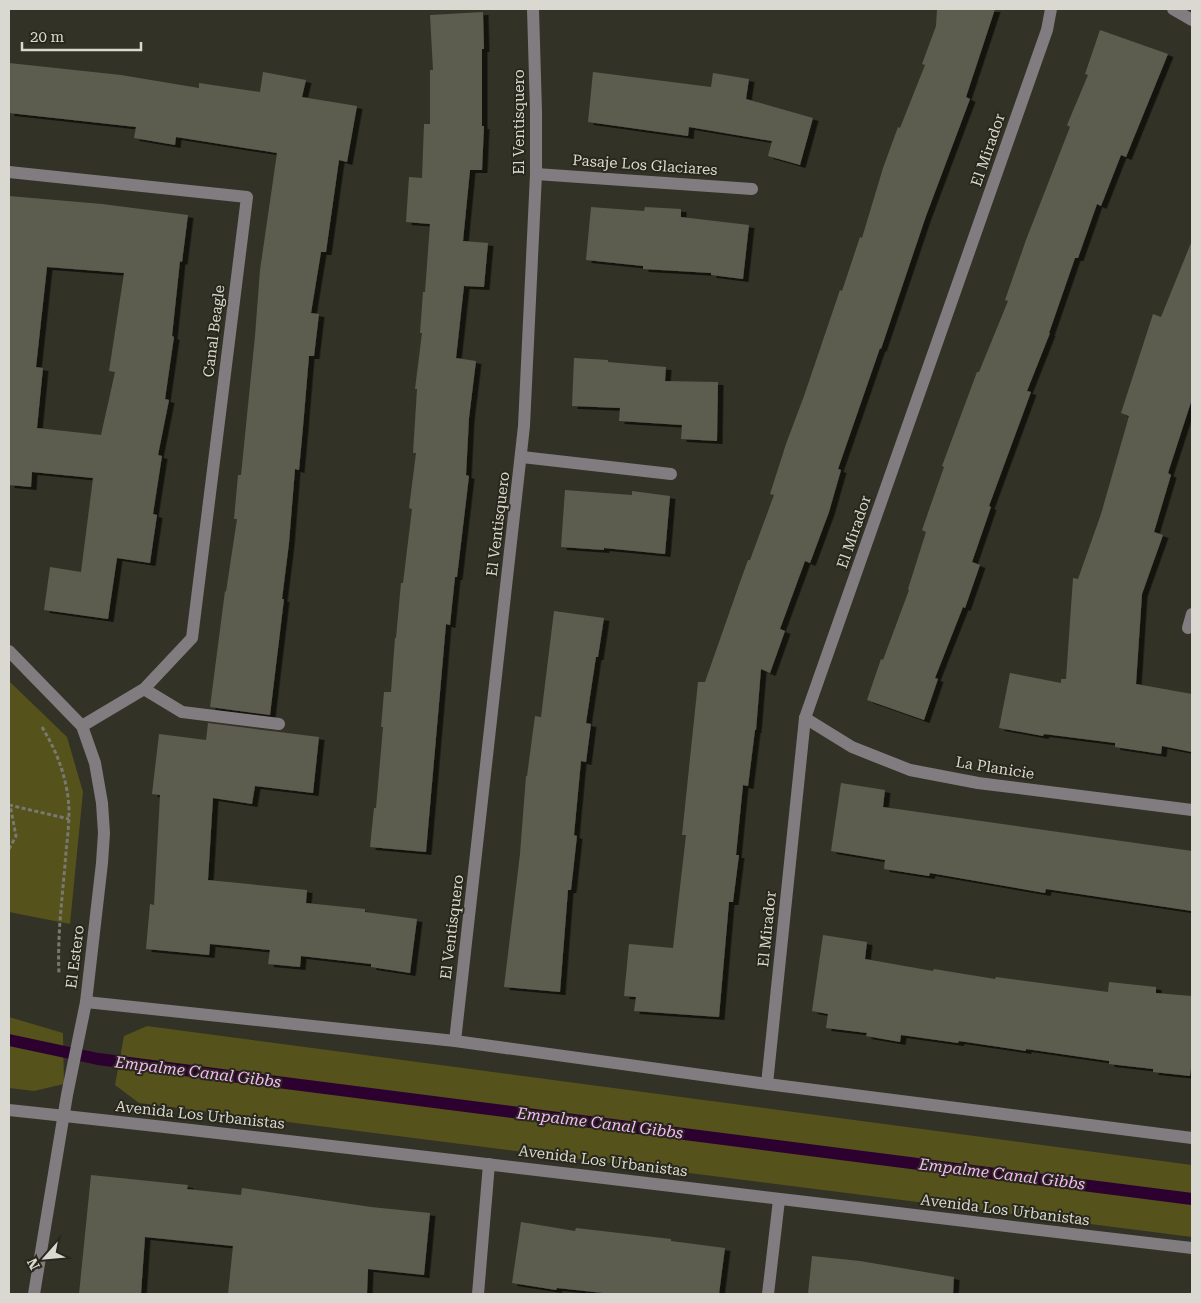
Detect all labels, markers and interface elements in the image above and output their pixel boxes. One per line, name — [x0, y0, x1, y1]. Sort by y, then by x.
scale bar — [22, 20, 141, 52]
text: 20 m — [30, 28, 65, 46]
street label: El Ventisquero — [510, 69, 528, 175]
street label: El Mirador — [967, 111, 1009, 189]
street label: Pasaje Los Glaciares — [572, 151, 718, 179]
street label: Canal Beagle — [199, 284, 229, 378]
street label: El Ventisquero — [483, 471, 513, 577]
street label: El Mirador — [833, 493, 875, 571]
street label: La Planicie — [954, 753, 1036, 783]
street label: El Ventisquero — [437, 874, 467, 980]
street label: El Mirador — [754, 890, 780, 968]
street label: El Estero — [62, 924, 88, 990]
water label: Empalme Canal Gibbs — [113, 1052, 282, 1092]
street label: Avenida Los Urbanistas — [114, 1097, 286, 1133]
water label: Empalme Canal Gibbs — [515, 1103, 684, 1143]
street label: Avenida Los Urbanistas — [517, 1142, 689, 1180]
water label: Empalme Canal Gibbs — [917, 1154, 1086, 1194]
street label: Avenida Los Urbanistas — [919, 1191, 1091, 1229]
north arrow — [20, 1233, 70, 1283]
text: N — [24, 1255, 43, 1272]

